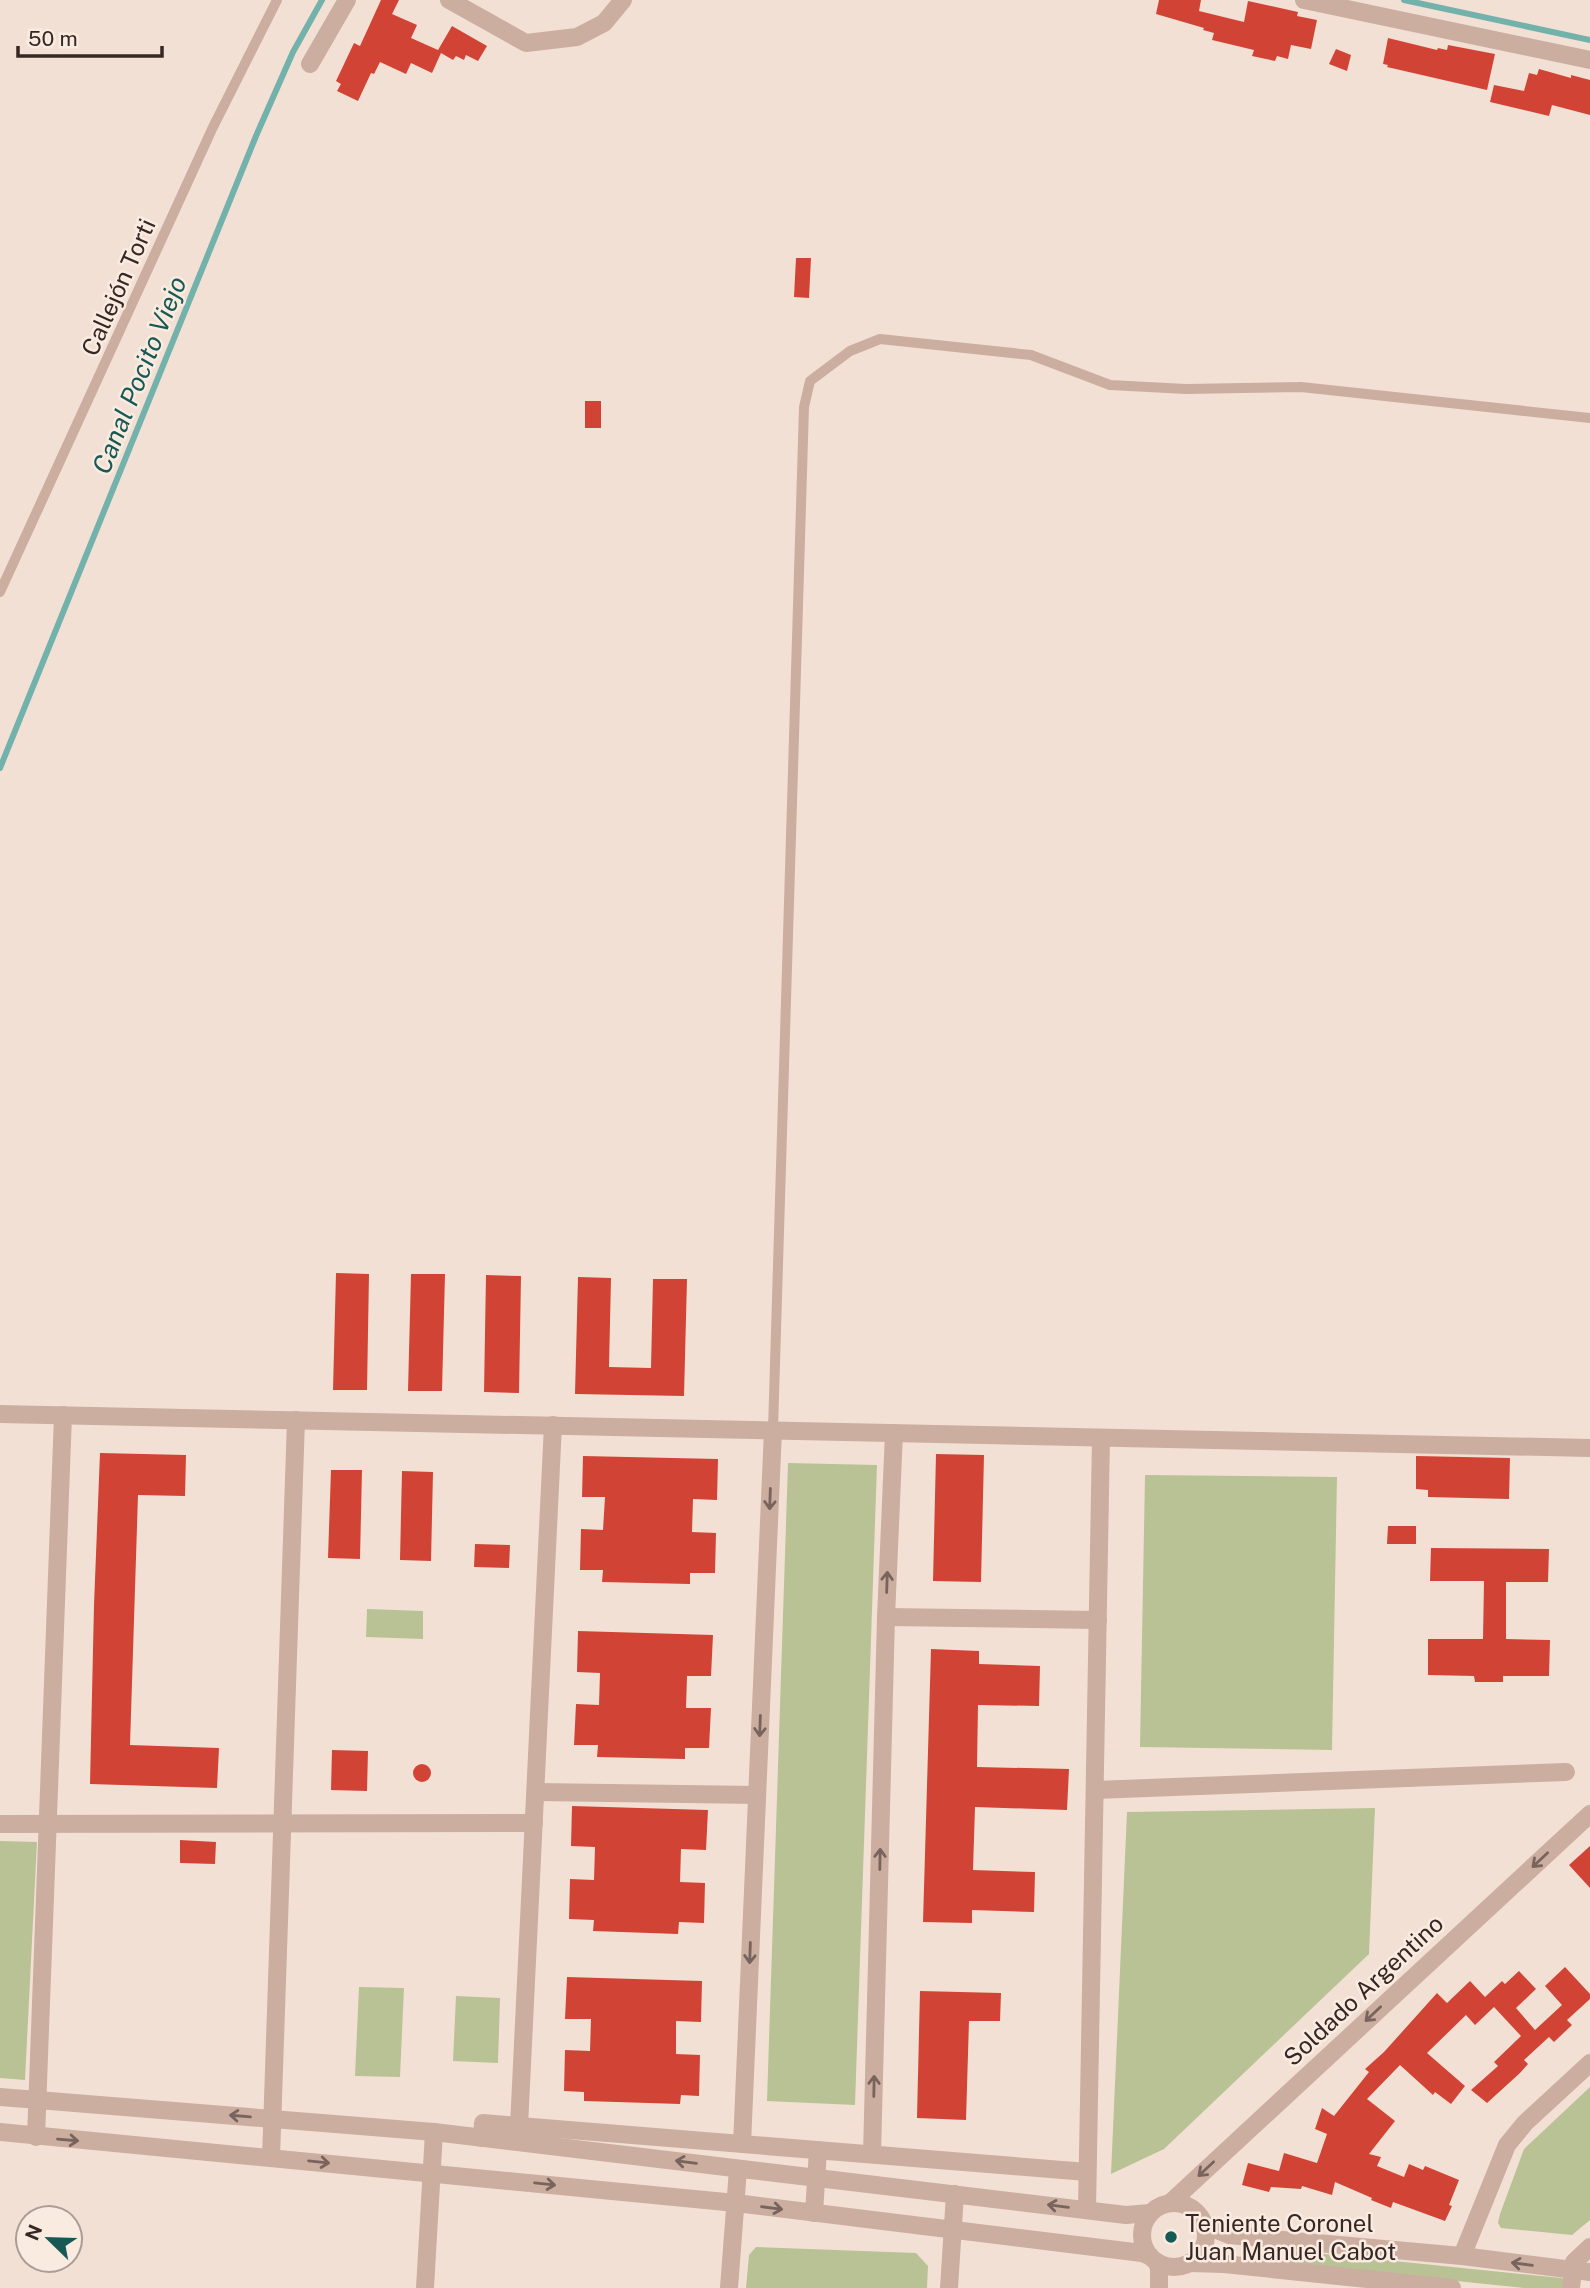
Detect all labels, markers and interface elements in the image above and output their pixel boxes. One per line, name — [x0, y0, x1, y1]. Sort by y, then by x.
scale bar — [18, 14, 161, 58]
text: 50 m — [28, 26, 78, 51]
street label: Callejón Torti — [75, 214, 161, 360]
water label: Canal Pocito Viejo — [85, 272, 193, 478]
one-way arrow — [763, 1487, 776, 1510]
one-way arrow — [881, 1571, 894, 1594]
one-way arrow — [753, 1714, 766, 1737]
one-way arrow — [873, 1848, 887, 1871]
one-way arrow — [1531, 1852, 1549, 1868]
street label: Soldado Argentino — [1277, 1909, 1449, 2071]
one-way arrow — [744, 1941, 757, 1964]
one-way arrow — [1365, 2006, 1382, 2023]
one-way arrow — [867, 2075, 881, 2098]
one-way arrow — [230, 2110, 252, 2123]
one-way arrow — [56, 2134, 79, 2147]
one-way arrow — [307, 2156, 330, 2169]
one-way arrow — [675, 2156, 698, 2169]
one-way arrow — [1197, 2161, 1215, 2177]
one-way arrow — [533, 2178, 556, 2191]
one-way arrow — [1047, 2200, 1070, 2213]
one-way arrow — [760, 2201, 782, 2214]
north arrow — [14, 2204, 84, 2274]
place label: Teniente Coronel Juan Manuel Cabot — [1185, 2209, 1396, 2265]
text: N — [20, 2221, 46, 2243]
marker: Teniente Coronel Juan Manuel Cabot — [1163, 2229, 1179, 2245]
one-way arrow — [1511, 2257, 1534, 2270]

